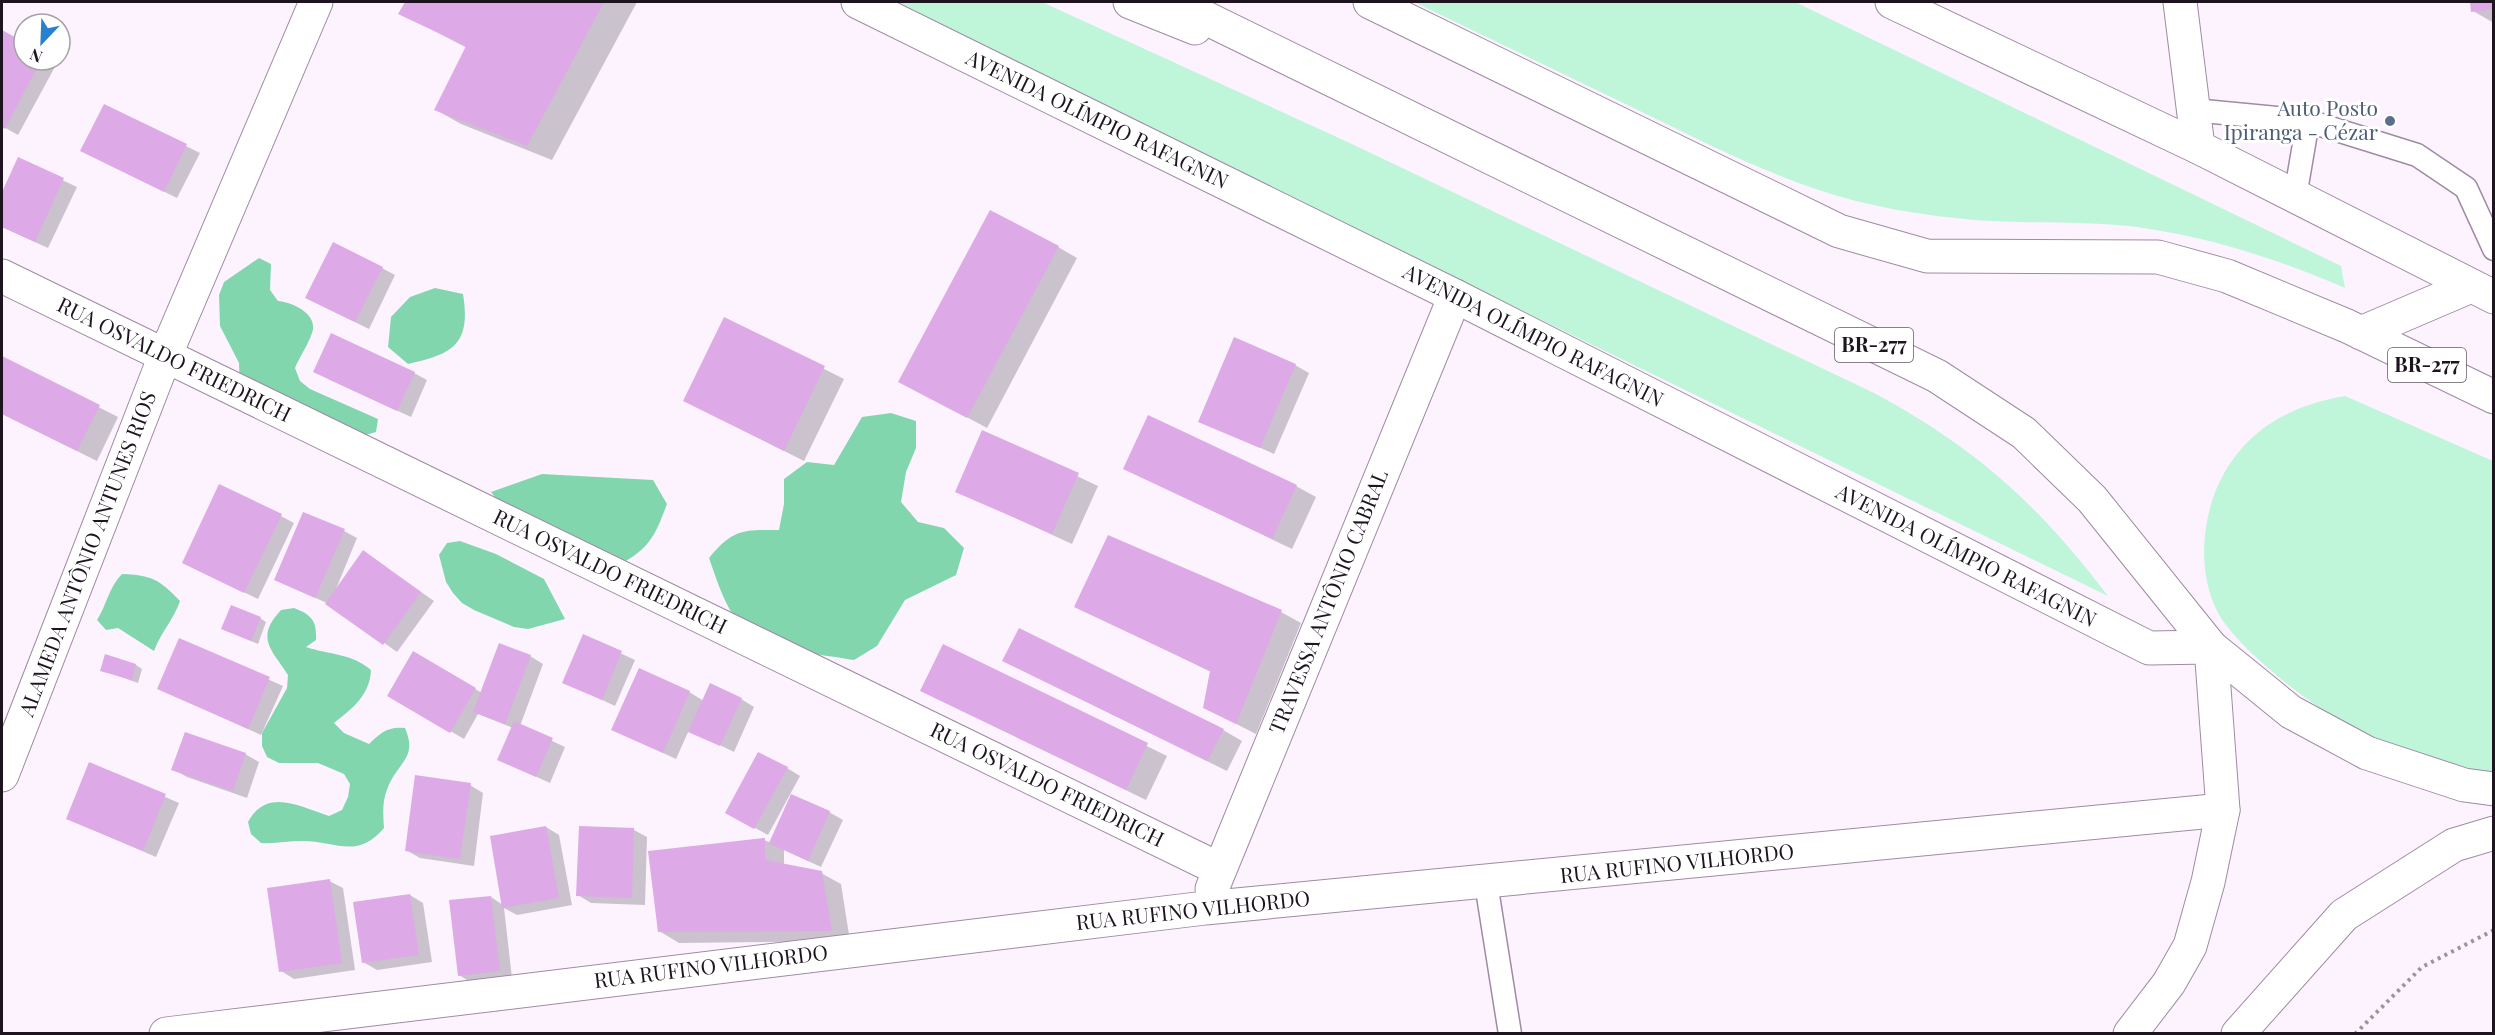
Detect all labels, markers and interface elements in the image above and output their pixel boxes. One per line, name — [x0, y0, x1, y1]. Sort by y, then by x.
north arrow — [12, 12, 72, 72]
street label: AVENIDA OLÍMPIO RAFAGNIN — [961, 42, 1234, 194]
text: N — [26, 44, 45, 68]
place label: Auto Posto Ipiranga - Cézar — [2224, 93, 2379, 145]
marker: Auto Posto Ipiranga - Cézar — [2383, 114, 2397, 128]
street label: AVENIDA OLÍMPIO RAFAGNIN — [1398, 256, 1669, 412]
street label: RUA OSVALDO FRIEDRICH — [53, 289, 297, 427]
road number: BR-277 — [1835, 328, 1913, 362]
road number: BR-277 — [2388, 348, 2466, 382]
street label: ALAMEDA ANTÔNIO ANTUNES RIOS — [11, 387, 161, 721]
street label: TRAVESSA ANTÔNIO CABRAL — [1261, 465, 1393, 738]
street label: AVENIDA OLÍMPIO RAFAGNIN — [1831, 476, 2102, 632]
street label: RUA OSVALDO FRIEDRICH — [489, 501, 733, 639]
street label: RUA OSVALDO FRIEDRICH — [926, 714, 1170, 852]
street label: RUA RUFINO VILHORDO — [1558, 836, 1795, 888]
street label: RUA RUFINO VILHORDO — [1074, 883, 1311, 935]
street label: RUA RUFINO VILHORDO — [592, 937, 829, 993]

